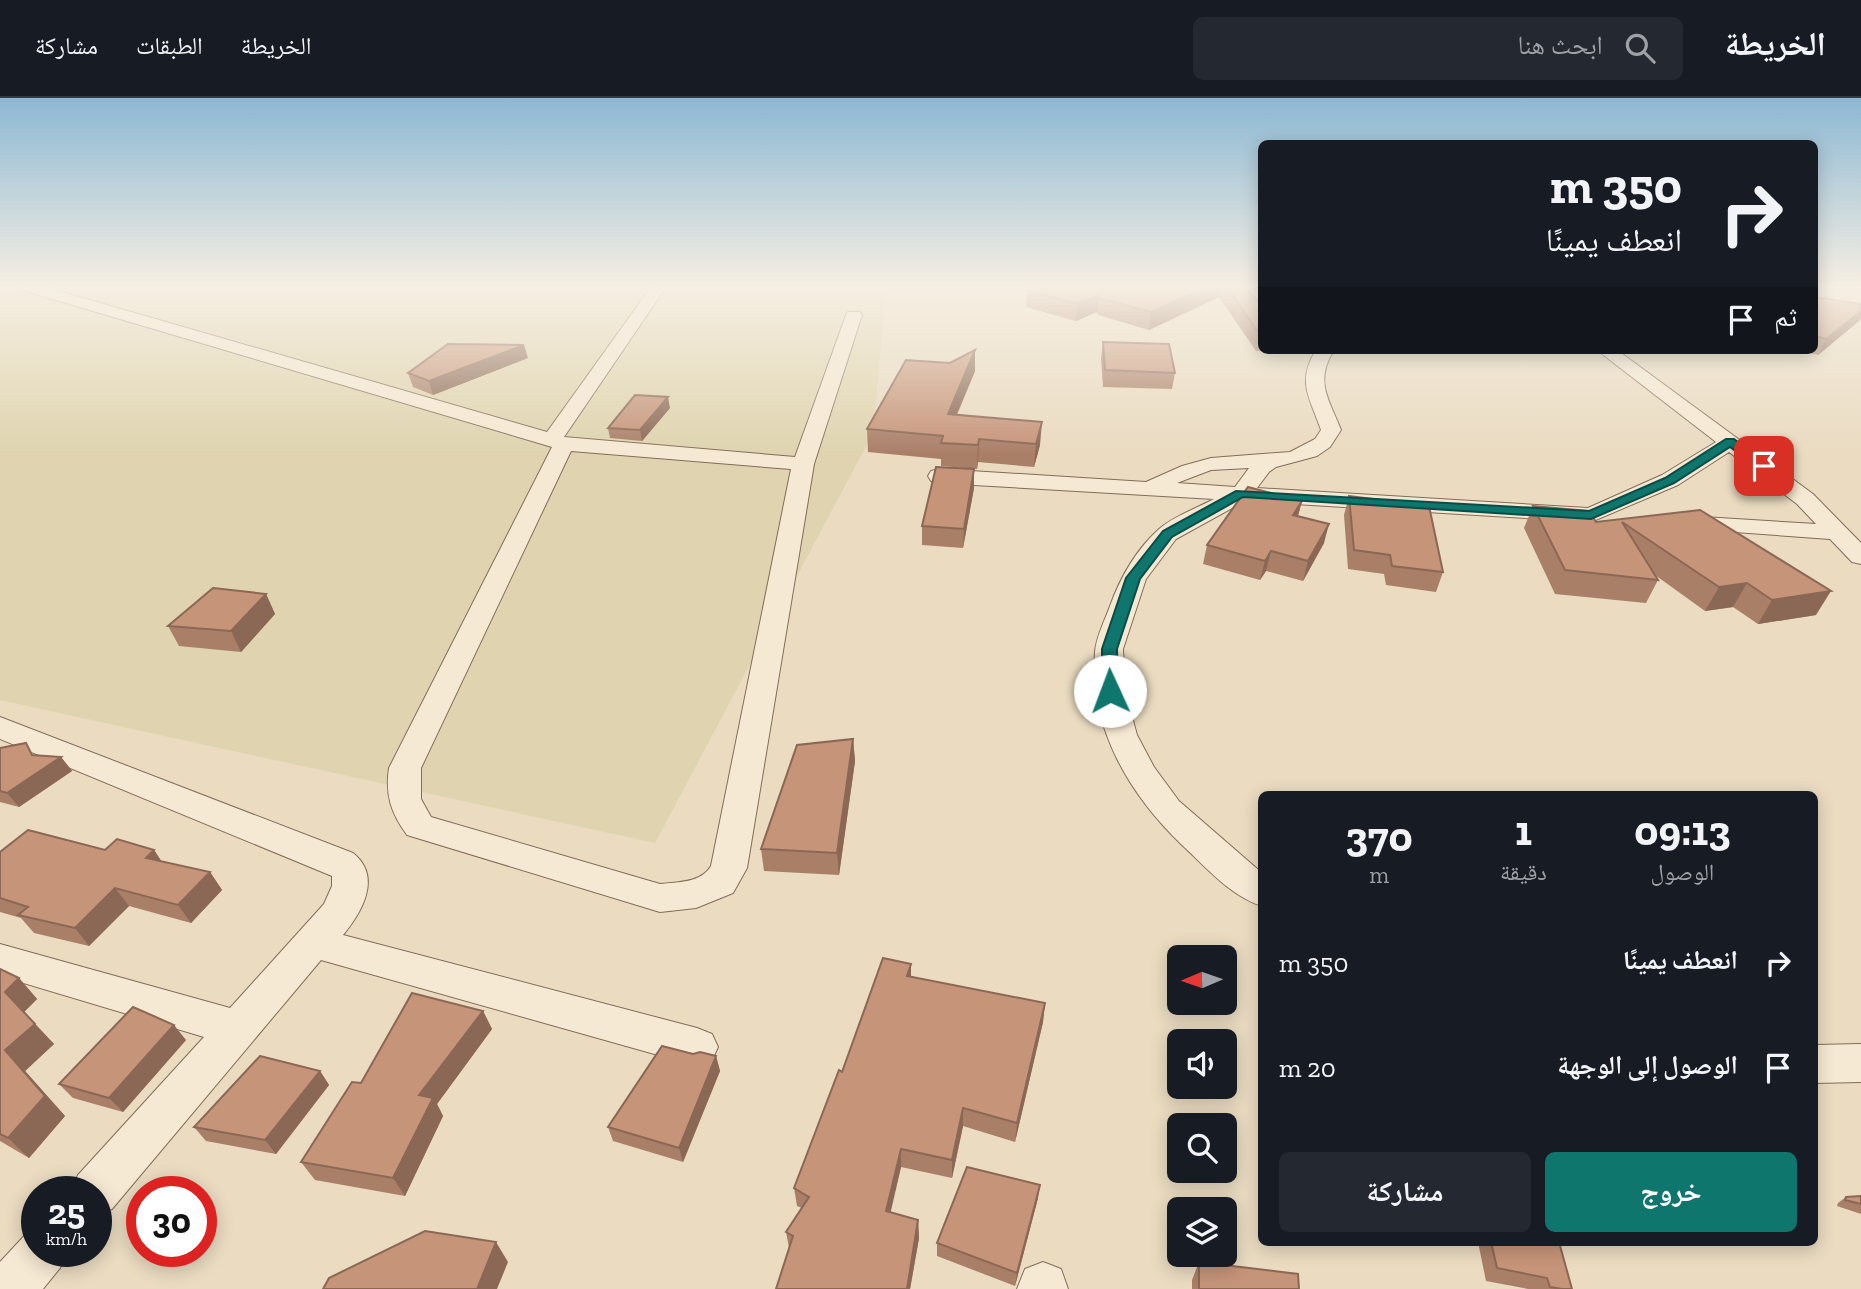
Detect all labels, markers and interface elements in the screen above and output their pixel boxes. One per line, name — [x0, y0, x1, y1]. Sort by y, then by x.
search box — [1193, 17, 1683, 80]
text: الخريطة — [1725, 24, 1826, 63]
text: ابحث هنا — [1518, 29, 1603, 61]
icon: search — [1621, 29, 1659, 67]
text: مشاركة — [35, 31, 98, 60]
text: الطبقات — [136, 31, 203, 60]
text: الخريطة — [241, 31, 311, 60]
text: 350 m — [1550, 157, 1682, 216]
icon: right — [1706, 168, 1797, 259]
text: انعطف يمينًا — [1546, 221, 1682, 259]
icon: arrive — [1722, 301, 1760, 339]
text: ثم — [1774, 301, 1797, 333]
pin — [1734, 436, 1794, 496]
icon: arrive — [1745, 447, 1783, 485]
position arrow — [1073, 654, 1147, 728]
text: 1 — [1515, 805, 1532, 856]
text: 09:13 — [1634, 805, 1731, 856]
text: 370 — [1345, 811, 1413, 862]
text: دقيقة — [1500, 858, 1547, 886]
text: الوصول — [1651, 858, 1714, 886]
text: m — [1369, 861, 1389, 889]
text: انعطف يمينًا — [1623, 944, 1738, 976]
icon: right — [1759, 944, 1797, 982]
north arrow — [1167, 945, 1237, 1015]
map controls — [1167, 945, 1237, 1267]
text: 350 m — [1279, 947, 1348, 979]
button: sound — [1167, 1029, 1237, 1099]
text: الوصول إلى الوجهة — [1557, 1049, 1738, 1081]
icon: arrive — [1759, 1049, 1797, 1087]
text: 20 m — [1279, 1052, 1336, 1084]
button: search — [1167, 1113, 1237, 1183]
button: مشاركة — [1279, 1152, 1531, 1232]
button: خروج — [1545, 1152, 1797, 1232]
speed limit sign: 30 — [126, 1176, 217, 1267]
text: 25 — [48, 1191, 85, 1233]
button: layers — [1167, 1197, 1237, 1267]
text: km/h — [46, 1228, 87, 1250]

